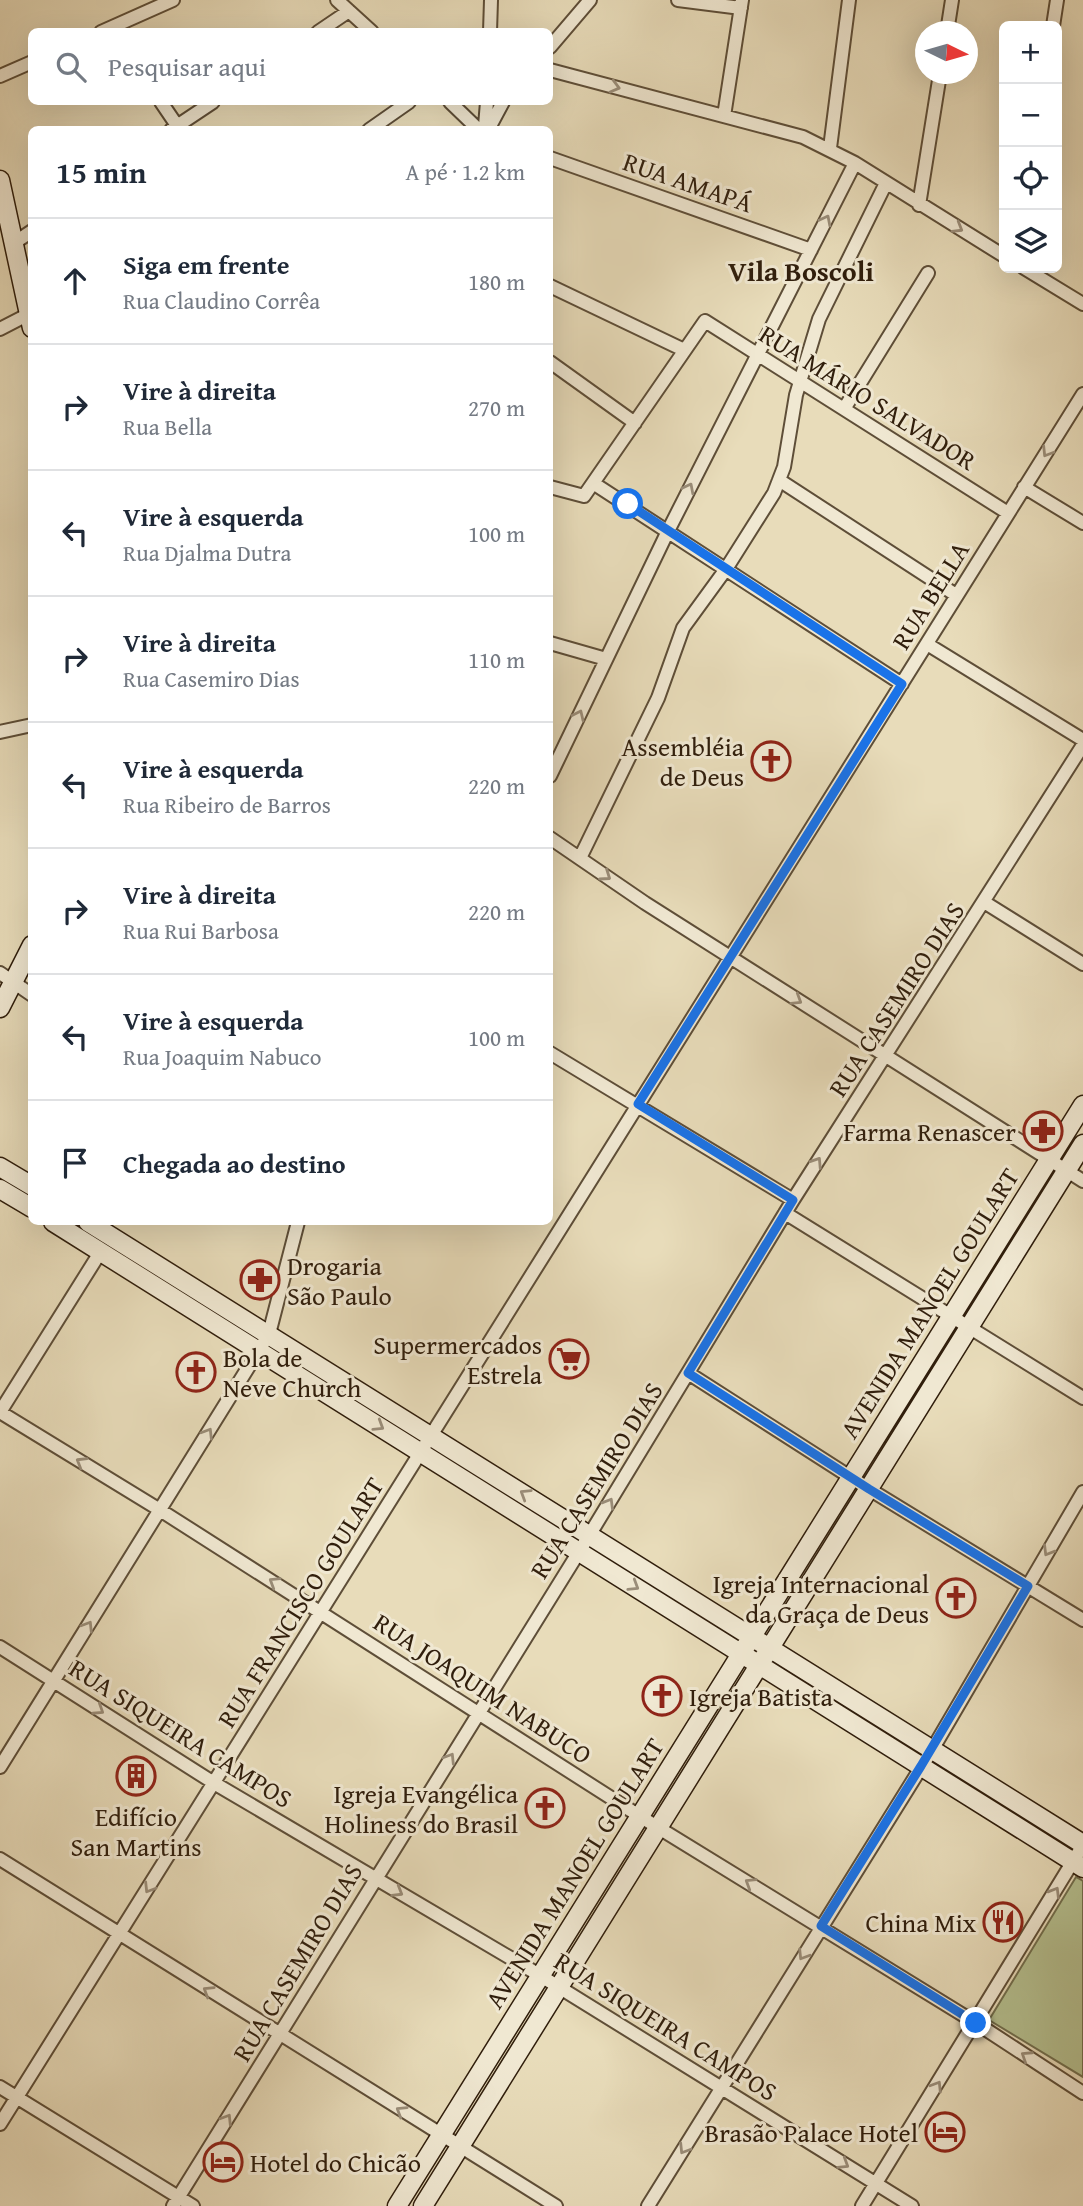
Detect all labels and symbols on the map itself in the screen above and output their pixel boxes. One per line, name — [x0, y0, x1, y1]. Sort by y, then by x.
north arrow — [915, 21, 978, 84]
one-way arrow — [609, 79, 621, 94]
street label: RUA AMAPÁ — [618, 142, 758, 222]
one-way arrow — [817, 215, 831, 227]
one-way arrow — [951, 220, 964, 233]
district label: Vila Boscoli — [728, 250, 874, 291]
street label: RUA MÁRIO SALVADOR — [752, 314, 984, 480]
one-way arrow — [1042, 444, 1055, 457]
one-way arrow — [681, 483, 695, 495]
route start — [612, 488, 643, 519]
street label: RUA BELLA — [881, 533, 979, 657]
one-way arrow — [571, 710, 585, 722]
place label: Assembléia de Deus — [622, 727, 745, 796]
church icon: Assembléia de Deus — [750, 740, 792, 782]
one-way arrow — [598, 868, 611, 880]
street label: RUA CASEMIRO DIAS — [818, 894, 974, 1104]
one-way arrow — [790, 991, 803, 1004]
pharmacy icon: Farma Renascer — [1022, 1110, 1064, 1152]
place label: Farma Renascer — [843, 1112, 1016, 1151]
one-way arrow — [809, 1157, 822, 1170]
street label: AVENIDA MANOEL GOULART — [830, 1160, 1029, 1446]
place label: Drogaria São Paulo — [287, 1246, 392, 1315]
pharmacy icon: Drogaria São Paulo — [239, 1259, 281, 1301]
place label: Supermercados Estrela — [373, 1325, 543, 1394]
place label: Bola de Neve Church — [223, 1338, 362, 1407]
supermarket icon: Supermercados Estrela — [548, 1338, 590, 1380]
church icon: Bola de Neve Church — [175, 1351, 217, 1393]
street label: RUA CASEMIRO DIAS — [520, 1374, 672, 1586]
one-way arrow — [371, 1418, 384, 1431]
one-way arrow — [200, 1427, 213, 1440]
one-way arrow — [76, 1457, 89, 1470]
street label: RUA FRANCISCO GOULART — [207, 1469, 393, 1735]
one-way arrow — [519, 1489, 532, 1502]
one-way arrow — [601, 1497, 614, 1510]
one-way arrow — [1043, 1544, 1056, 1557]
place label: Igreja Internacional da Graça de Deus — [713, 1564, 929, 1633]
church icon: Igreja Internacional da Graça de Deus — [935, 1577, 977, 1619]
one-way arrow — [269, 1578, 282, 1591]
one-way arrow — [626, 1578, 639, 1591]
street label: RUA JOAQUIM NABUCO — [366, 1603, 600, 1773]
one-way arrow — [79, 1621, 92, 1634]
street label: RUA SIQUEIRA CAMPOS — [62, 1649, 300, 1817]
church icon: Igreja Batista — [641, 1675, 683, 1717]
place label: Igreja Batista — [689, 1677, 833, 1716]
one-way arrow — [91, 1701, 104, 1714]
street label: AVENIDA MANOEL GOULART — [475, 1730, 674, 2016]
one-way arrow — [441, 1753, 454, 1766]
building icon: Edifício San Martins — [115, 1755, 157, 1797]
place label: Igreja Evangélica Holiness do Brasil — [324, 1774, 519, 1843]
church icon: Igreja Evangélica Holiness do Brasil — [524, 1787, 566, 1829]
place label: Edifício San Martins — [70, 1797, 202, 1866]
street label: RUA CASEMIRO DIAS — [222, 1855, 372, 2069]
one-way arrow — [745, 1878, 758, 1891]
one-way arrow — [144, 1881, 157, 1894]
one-way arrow — [390, 1883, 403, 1896]
one-way arrow — [1047, 1886, 1060, 1899]
restaurant icon: China Mix — [982, 1901, 1024, 1943]
place label: China Mix — [866, 1903, 977, 1942]
street label: RUA SIQUEIRA CAMPOS — [547, 1942, 785, 2110]
one-way arrow — [799, 1948, 812, 1961]
one-way arrow — [203, 1986, 216, 1999]
route end — [960, 2007, 991, 2038]
one-way arrow — [1021, 2052, 1034, 2064]
one-way arrow — [928, 2080, 941, 2093]
one-way arrow — [396, 2106, 409, 2119]
hotel icon: Brasão Palace Hotel — [924, 2111, 966, 2153]
one-way arrow — [219, 2113, 232, 2126]
place label: Brasão Palace Hotel — [704, 2113, 918, 2152]
hotel icon: Hotel do Chicão — [202, 2141, 244, 2183]
one-way arrow — [679, 2141, 692, 2154]
place label: Hotel do Chicão — [250, 2143, 421, 2182]
one-way arrow — [837, 2155, 850, 2168]

